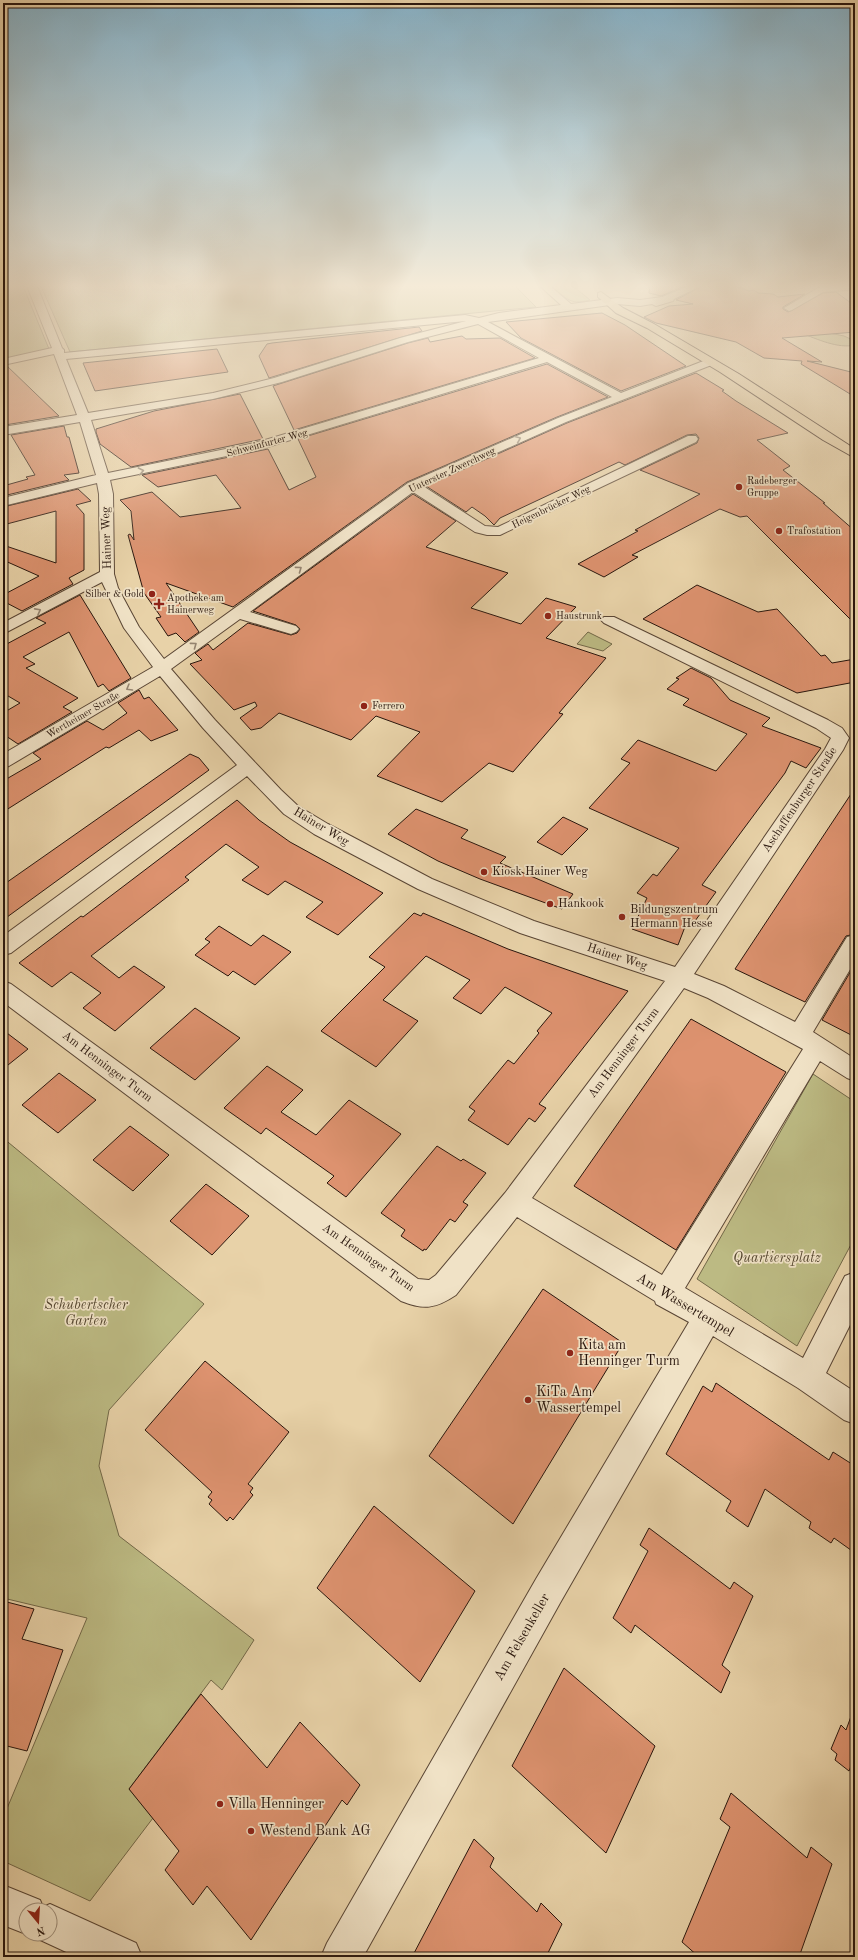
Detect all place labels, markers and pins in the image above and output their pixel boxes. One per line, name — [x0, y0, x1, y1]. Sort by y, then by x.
place label: Radeberger Gruppe — [747, 476, 797, 498]
marker: Radeberger Gruppe — [734, 482, 744, 492]
marker: Trafostation — [774, 526, 784, 536]
place label: Trafostation — [787, 526, 841, 536]
place label: Silber & Gold — [85, 589, 144, 599]
marker: Silber & Gold — [147, 589, 157, 599]
place label: Apotheke am Hainerweg — [167, 593, 224, 615]
marker: Apotheke am Hainerweg — [154, 599, 164, 609]
marker: Haustrunk — [543, 611, 553, 621]
place label: Haustrunk — [556, 611, 602, 621]
marker: Ferrero — [359, 701, 369, 711]
place label: Ferrero — [372, 701, 405, 711]
place label: Kiosk Hainer Weg — [492, 866, 588, 878]
marker: Kiosk Hainer Weg — [479, 867, 489, 877]
place label: Hankook — [558, 898, 604, 910]
marker: Hankook — [545, 899, 555, 909]
place label: Bildungszentrum Hermann Hesse — [630, 904, 718, 930]
marker: Bildungszentrum Hermann Hesse — [617, 912, 627, 922]
place label: Kita am Henninger Turm — [578, 1338, 680, 1368]
marker: Kita am Henninger Turm — [565, 1348, 575, 1358]
place label: KiTa Am Wassertempel — [536, 1385, 621, 1415]
marker: KiTa Am Wassertempel — [523, 1395, 533, 1405]
place label: Villa Henninger — [228, 1797, 324, 1811]
marker: Villa Henninger — [215, 1799, 225, 1809]
place label: Westend Bank AG — [259, 1824, 371, 1838]
marker: Westend Bank AG — [246, 1826, 256, 1836]

